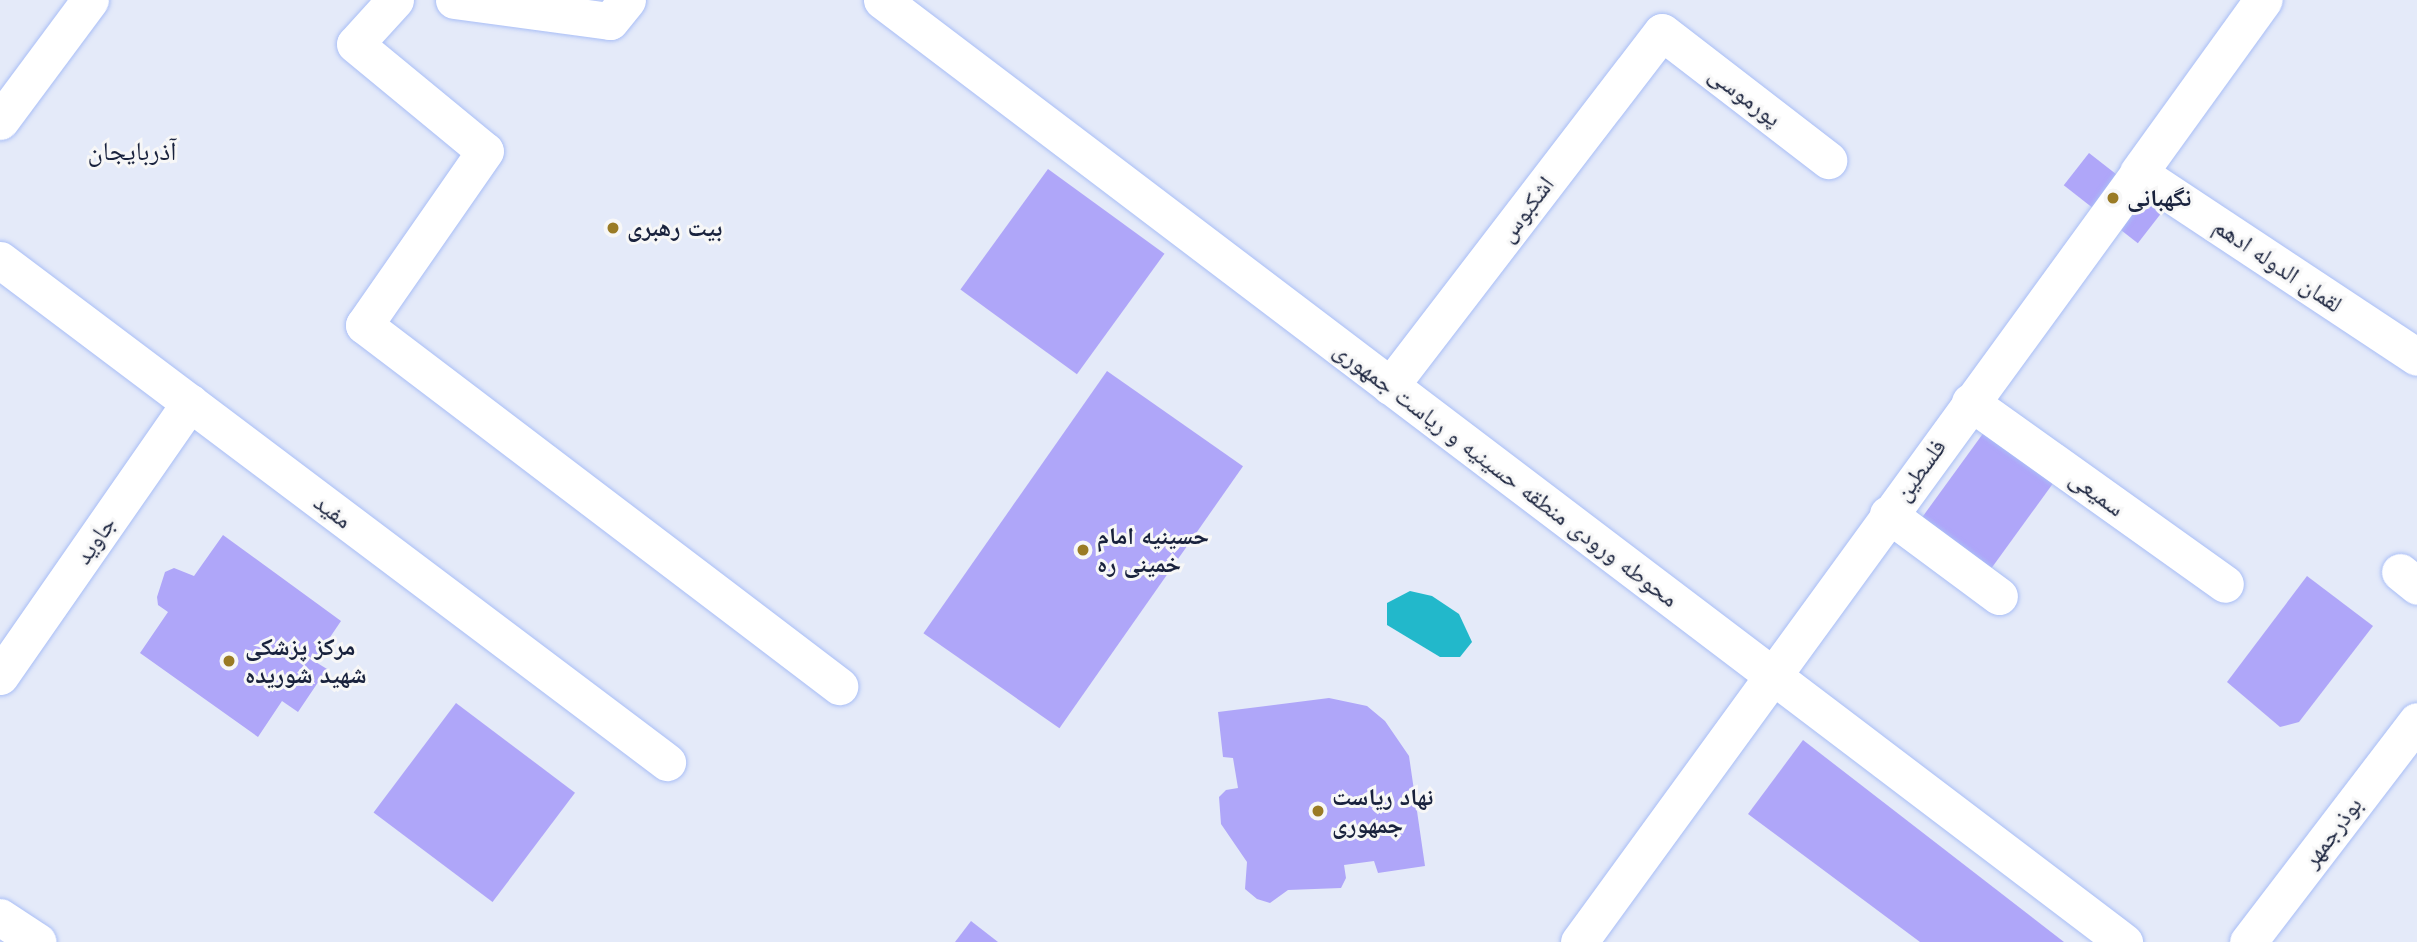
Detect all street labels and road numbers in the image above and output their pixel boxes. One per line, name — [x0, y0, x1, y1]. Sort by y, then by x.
street label: پورموسی — [1703, 59, 1787, 133]
street label: اشکبوس — [1492, 170, 1560, 248]
street label: لقمان الدوله ادهم — [2208, 211, 2348, 319]
street label: محوطه ورودی منطقه حسینیه و ریاست جمهوری — [1328, 335, 1684, 613]
street label: فلسطین — [1888, 433, 1952, 507]
street label: سمیعی — [2064, 463, 2130, 523]
street label: مفید — [308, 487, 358, 535]
street label: جاوید — [68, 510, 122, 570]
street label: بوذرجمهر — [2296, 791, 2368, 873]

